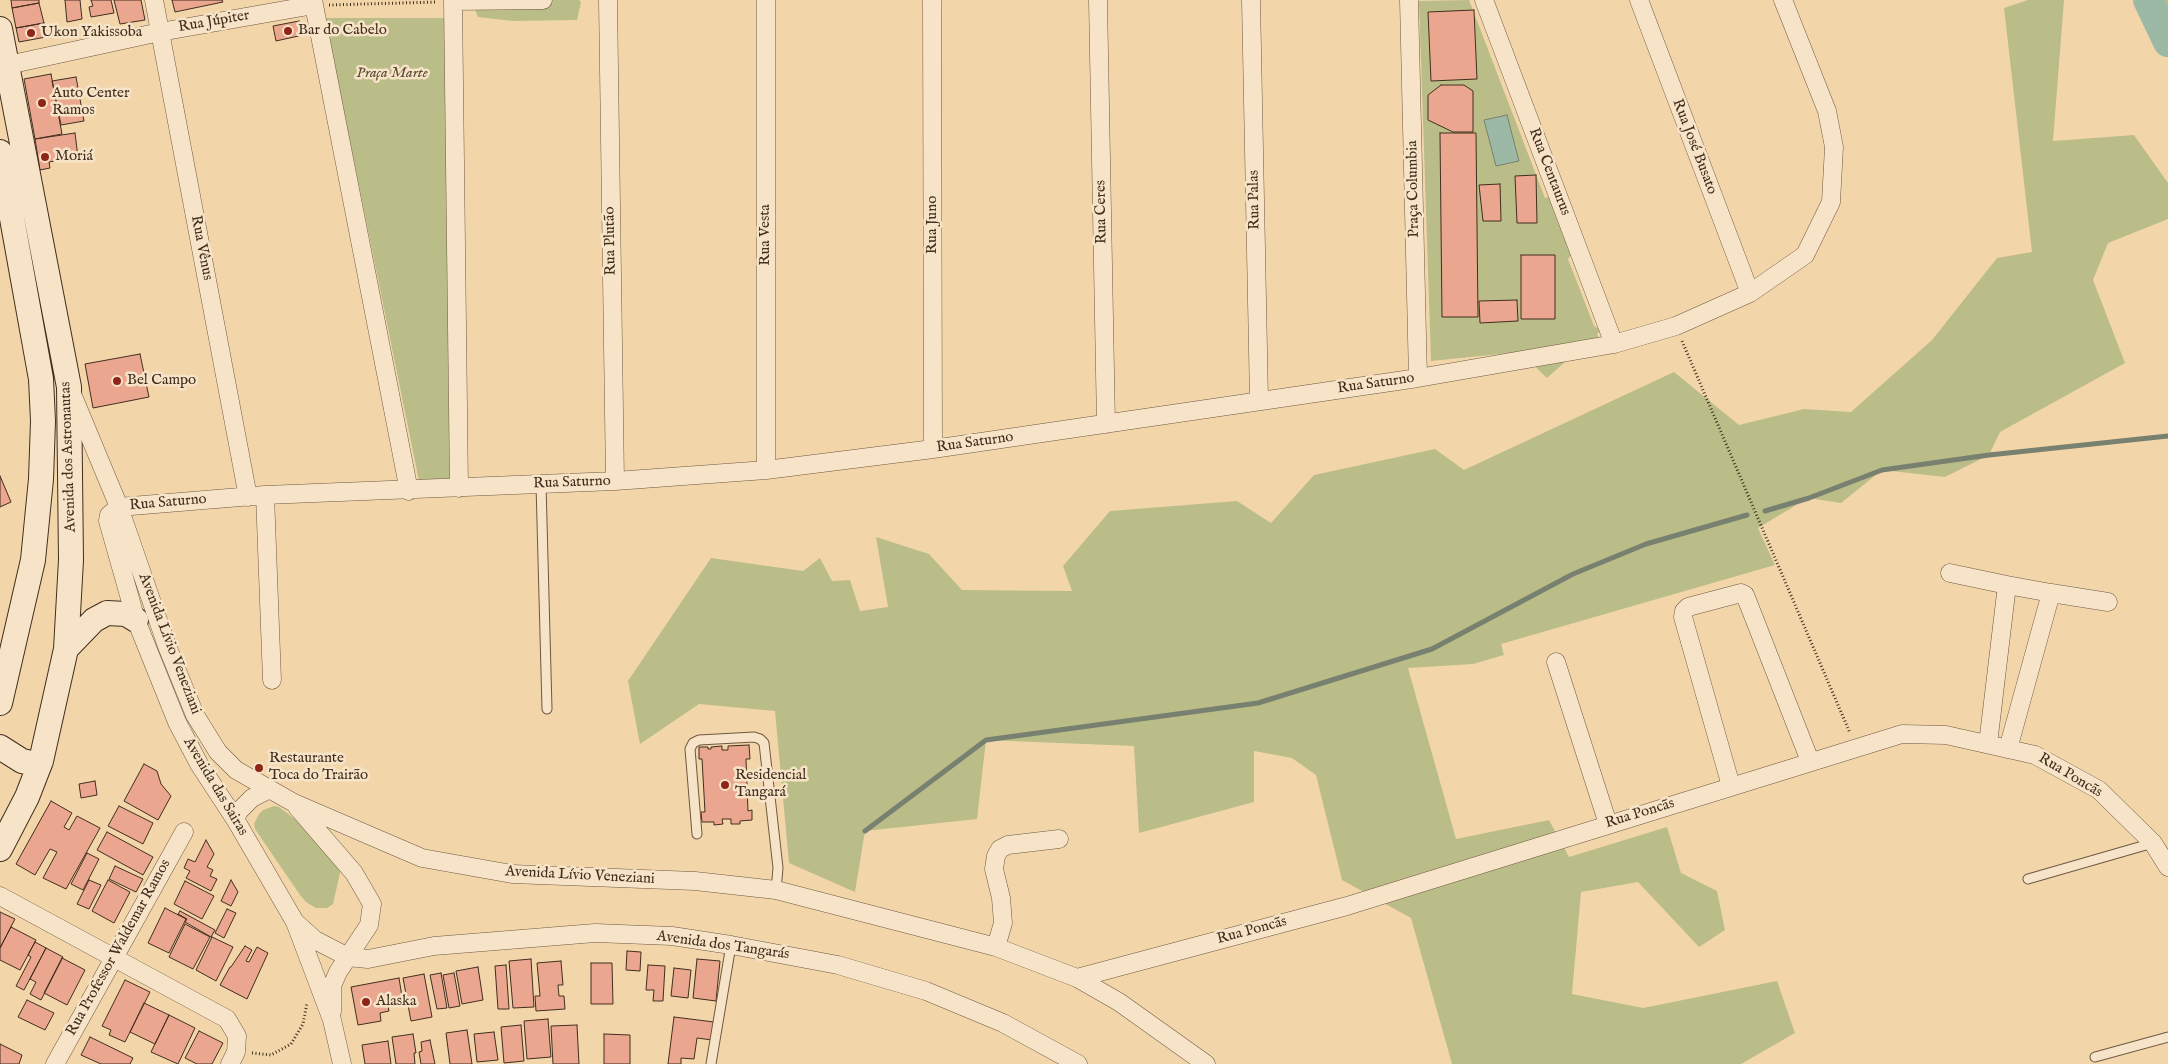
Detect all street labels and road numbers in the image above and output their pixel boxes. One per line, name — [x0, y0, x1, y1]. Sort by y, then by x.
street label: Rua Júpiter — [177, 7, 251, 37]
street label: Rua José Busato — [1668, 97, 1720, 197]
street label: Rua Centaurus — [1524, 126, 1574, 218]
street label: Praça Columbia — [1404, 140, 1424, 238]
street label: Rua Palas — [1245, 170, 1265, 230]
street label: Rua Ceres — [1092, 180, 1112, 244]
street label: Rua Juno — [924, 196, 942, 254]
street label: Rua Vesta — [757, 204, 775, 266]
street label: Rua Plutão — [601, 206, 621, 276]
street label: Rua Vênus — [186, 214, 216, 282]
street label: Rua Saturno — [1336, 370, 1416, 398]
street label: Avenida dos Astronautas — [57, 381, 81, 533]
street label: Rua Saturno — [935, 429, 1015, 457]
street label: Rua Saturno — [533, 473, 611, 493]
street label: Rua Saturno — [129, 491, 207, 515]
street label: Avenida Lívio Veneziani — [134, 571, 204, 717]
street label: Avenida das Sairas — [179, 735, 251, 839]
street label: Rua Poncãs — [2035, 750, 2105, 802]
street label: Rua Poncãs — [1603, 795, 1677, 833]
street label: Rua Professor Waldemar Ramos — [63, 857, 175, 1039]
street label: Avenida Lívio Veneziani — [505, 863, 655, 889]
street label: Rua Poncãs — [1215, 913, 1289, 949]
street label: Avenida dos Tangarás — [656, 928, 790, 964]

